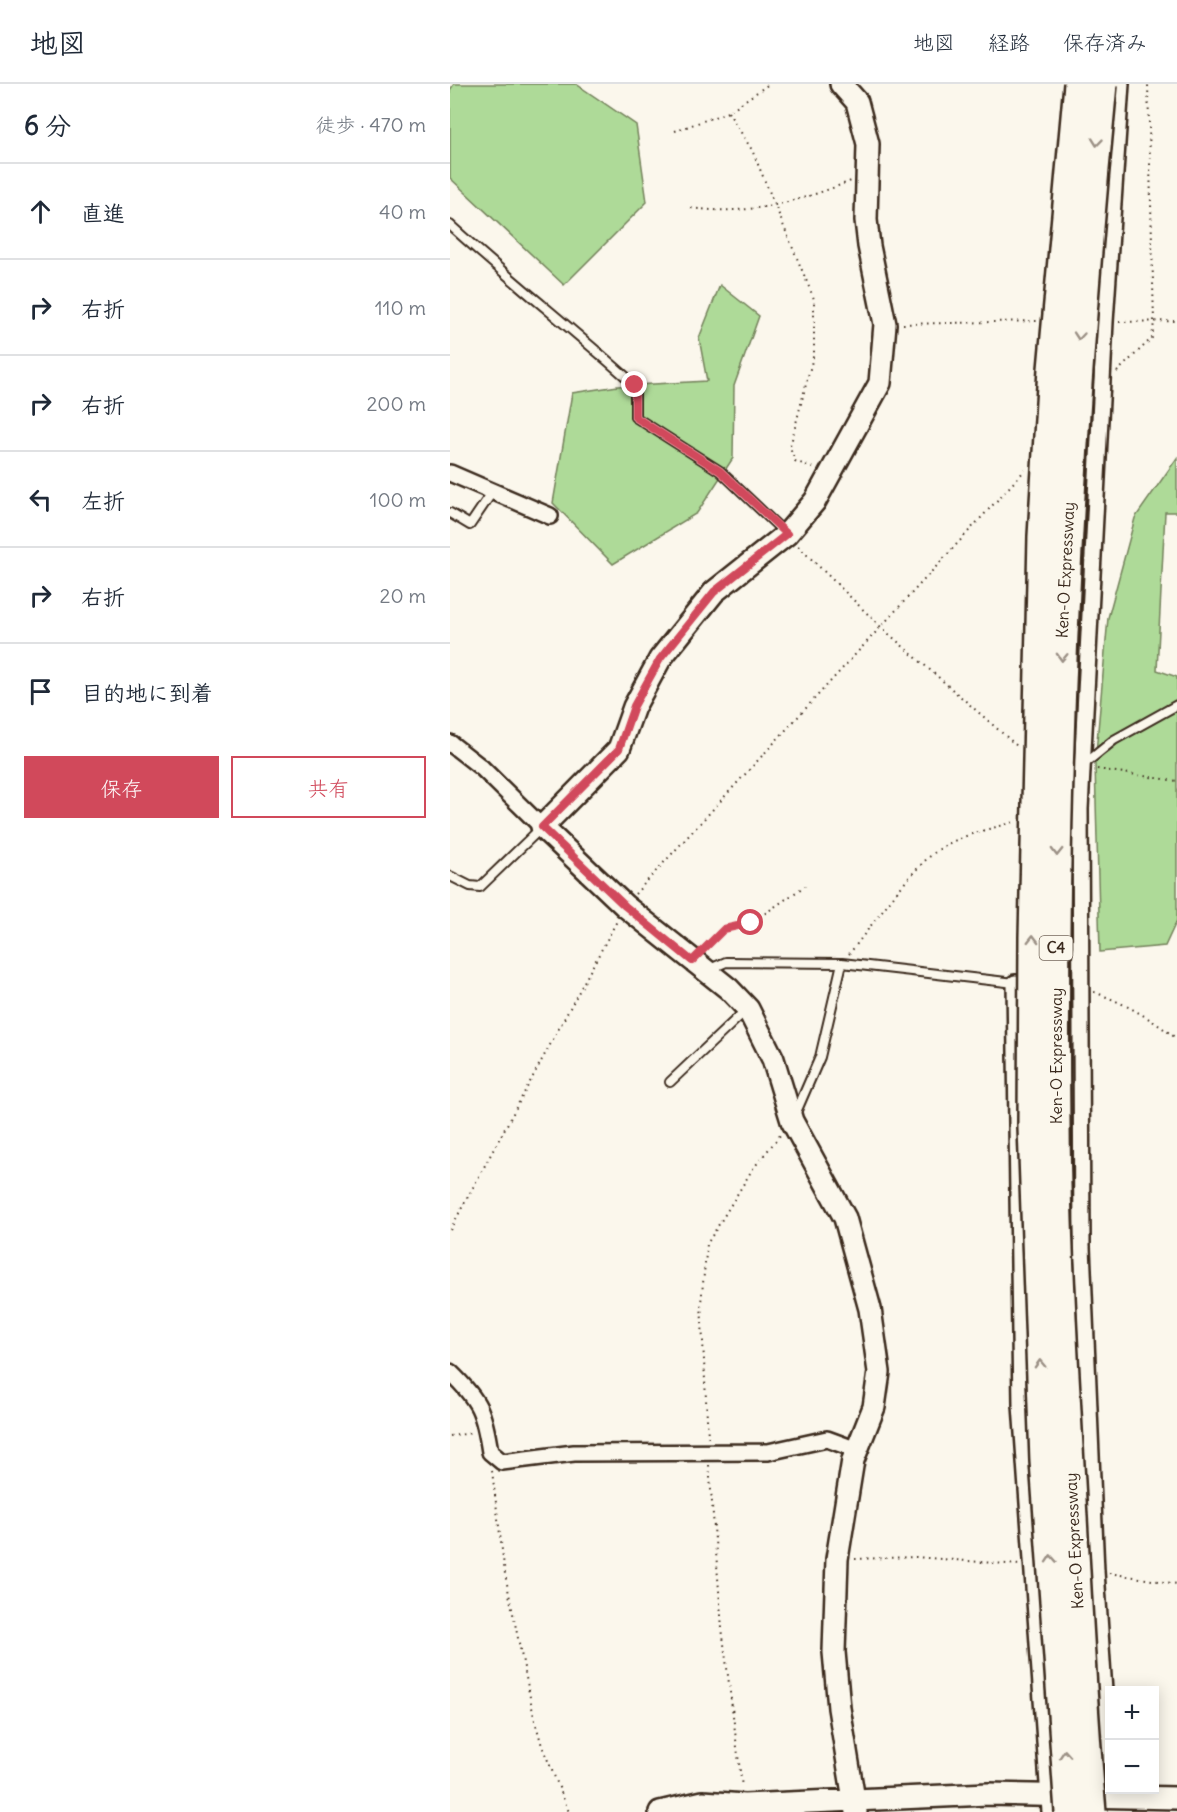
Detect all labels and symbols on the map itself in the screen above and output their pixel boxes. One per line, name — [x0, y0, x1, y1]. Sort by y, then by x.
one-way arrow — [1091, 138, 1104, 147]
one-way arrow — [1073, 332, 1086, 341]
route end — [621, 371, 647, 397]
street label: Ken-O Expressway — [1051, 501, 1079, 639]
one-way arrow — [1055, 652, 1068, 661]
one-way arrow — [1051, 847, 1064, 856]
route start — [737, 909, 763, 935]
one-way arrow — [1026, 934, 1039, 943]
road number: C4 — [1040, 936, 1072, 960]
street label: Ken-O Expressway — [1046, 988, 1066, 1124]
one-way arrow — [1033, 1360, 1046, 1369]
street label: Ken-O Expressway — [1060, 1472, 1088, 1610]
one-way arrow — [1044, 1555, 1057, 1564]
one-way arrow — [1058, 1749, 1071, 1758]

